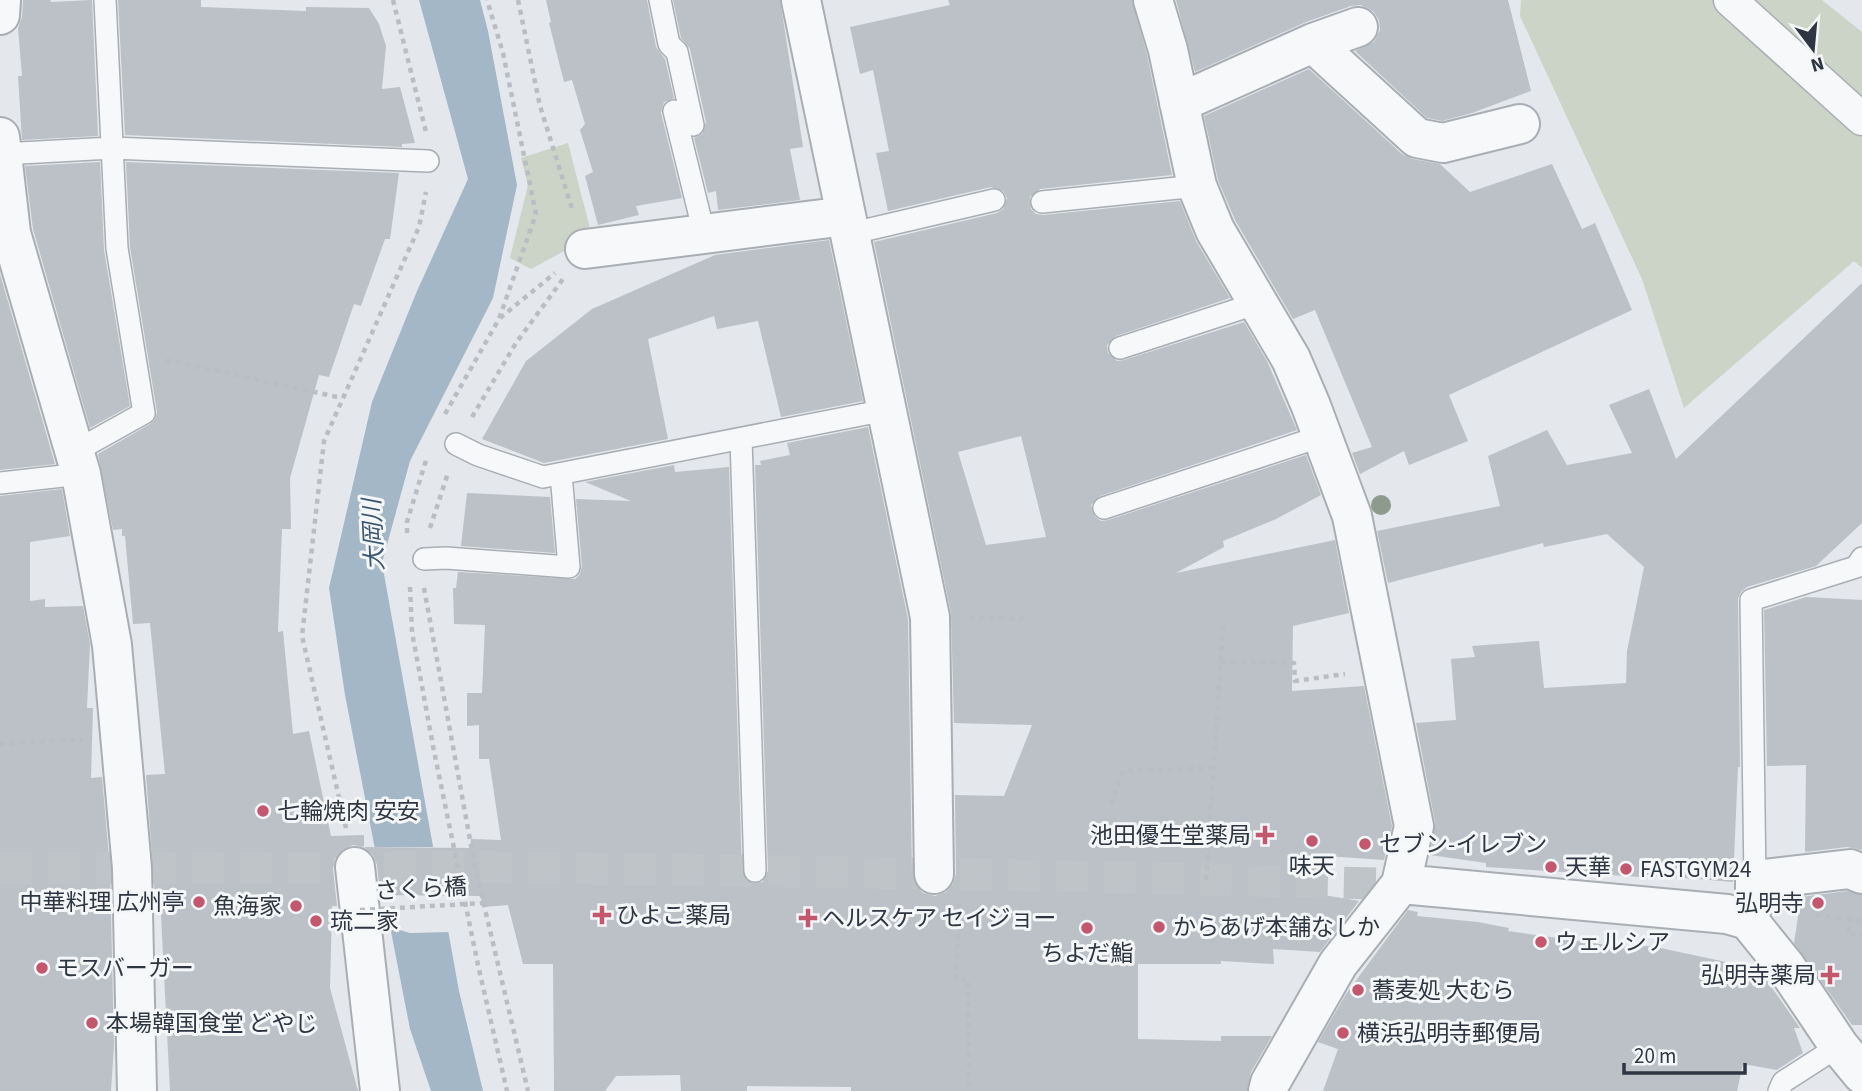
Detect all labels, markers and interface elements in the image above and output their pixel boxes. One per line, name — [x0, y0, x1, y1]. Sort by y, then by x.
north arrow — [1778, 14, 1848, 84]
text: N — [1807, 49, 1827, 79]
water label: 大岡川 — [354, 495, 393, 572]
place label: 七輪焼肉 安安 — [277, 795, 420, 828]
marker: 七輪焼肉 安安 — [255, 803, 271, 819]
place label: 池田優生堂薬局 — [1090, 819, 1251, 852]
marker: 池田優生堂薬局 — [1257, 827, 1273, 843]
place label: セブン-イレブン — [1379, 828, 1547, 861]
marker: 味天 — [1304, 833, 1320, 849]
marker: セブン-イレブン — [1357, 836, 1373, 852]
place label: 味天 — [1289, 850, 1335, 883]
place label: 天華 — [1565, 851, 1611, 884]
place label: FASTGYM24 — [1640, 853, 1751, 886]
marker: 天華 — [1543, 859, 1559, 875]
marker: FASTGYM24 — [1618, 861, 1634, 877]
street label: さくら橋 — [374, 870, 468, 908]
place label: 中華料理 広州亭 — [19, 886, 185, 919]
place label: 弘明寺 — [1735, 887, 1804, 920]
place label: 魚海家 — [213, 890, 282, 923]
marker: 中華料理 広州亭 — [191, 894, 207, 910]
marker: 弘明寺 — [1810, 895, 1826, 911]
marker: 魚海家 — [288, 898, 304, 914]
place label: ひよこ薬局 — [616, 899, 731, 932]
place label: ヘルスケア セイジョー — [822, 902, 1057, 935]
place label: 琉二家 — [330, 905, 399, 938]
marker: ひよこ薬局 — [594, 907, 610, 923]
marker: ヘルスケア セイジョー — [800, 910, 816, 926]
place label: からあげ本舗なしか — [1173, 911, 1380, 944]
marker: 琉二家 — [308, 913, 324, 929]
marker: からあげ本舗なしか — [1151, 919, 1167, 935]
marker: ちよだ鮨 — [1079, 920, 1095, 936]
place label: ウェルシア — [1555, 926, 1670, 959]
marker: ウェルシア — [1533, 934, 1549, 950]
place label: ちよだ鮨 — [1041, 937, 1133, 970]
place label: モスバーガー — [56, 952, 194, 985]
place label: 弘明寺薬局 — [1701, 959, 1816, 992]
marker: モスバーガー — [34, 960, 50, 976]
marker: 弘明寺薬局 — [1822, 967, 1838, 983]
place label: 蕎麦処 大むら — [1372, 974, 1515, 1007]
marker: 蕎麦処 大むら — [1350, 982, 1366, 998]
place label: 本場韓国食堂 どやじ — [106, 1007, 318, 1040]
marker: 本場韓国食堂 どやじ — [84, 1015, 100, 1031]
place label: 横浜弘明寺郵便局 — [1357, 1017, 1541, 1050]
marker: 横浜弘明寺郵便局 — [1335, 1025, 1351, 1041]
scale bar — [1624, 1032, 1745, 1076]
text: 20 m — [1634, 1041, 1676, 1071]

